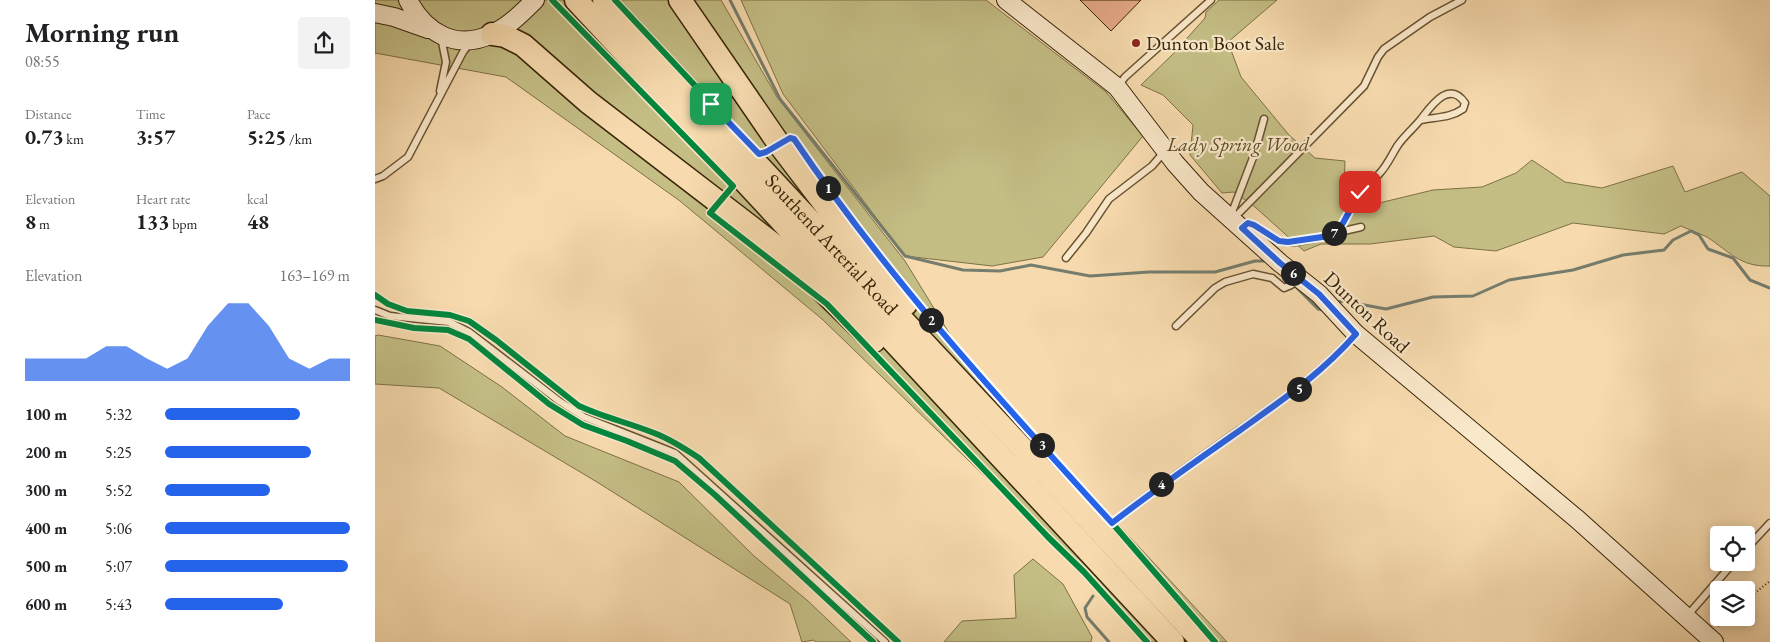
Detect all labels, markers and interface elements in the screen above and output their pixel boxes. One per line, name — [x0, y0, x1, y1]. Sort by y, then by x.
text: Morning run — [25, 14, 179, 50]
button: share — [298, 17, 350, 69]
place label: Dunton Boot Sale — [1146, 30, 1285, 56]
marker: Dunton Boot Sale — [1130, 37, 1142, 49]
text: 08:55 — [25, 51, 60, 72]
pin — [690, 83, 732, 125]
icon: arrive — [697, 90, 725, 118]
text: Distance — [25, 105, 72, 123]
text: Time — [136, 105, 165, 123]
text: Pace — [247, 105, 271, 123]
text: 0.73 — [25, 123, 64, 150]
text: 3:57 — [136, 123, 175, 150]
text: 5:25 — [247, 123, 286, 150]
text: km — [64, 130, 84, 148]
text: /km — [286, 130, 312, 148]
park label: Lady Spring Wood — [1166, 131, 1310, 157]
street label: Southend Arterial Road — [760, 168, 905, 321]
pin — [1339, 171, 1381, 213]
pin: 1 — [815, 176, 841, 200]
icon: check — [1346, 178, 1374, 206]
text: 1 — [825, 179, 832, 197]
text: Elevation — [25, 190, 75, 208]
text: Heart rate — [136, 190, 190, 208]
text: kcal — [247, 190, 268, 208]
text: 8 — [25, 208, 36, 235]
text: 133 — [136, 208, 169, 235]
text: 48 — [247, 208, 269, 235]
text: m — [36, 215, 50, 233]
text: bpm — [169, 215, 198, 233]
pin: 7 — [1321, 220, 1347, 246]
text: 7 — [1331, 224, 1338, 242]
pin: 6 — [1281, 260, 1305, 286]
text: 6 — [1290, 264, 1297, 282]
text: Elevation — [25, 265, 83, 286]
text: 163–169 m — [279, 265, 350, 286]
street label: Dunton Road — [1318, 265, 1416, 359]
pin: 2 — [919, 308, 943, 332]
text: 2 — [928, 311, 935, 329]
pin: 5 — [1287, 376, 1311, 402]
text: 5 — [1296, 380, 1303, 398]
text: 100 m — [25, 404, 67, 425]
text: 5:32 — [105, 404, 132, 425]
pin: 3 — [1029, 432, 1055, 458]
text: 3 — [1039, 436, 1046, 454]
text: 200 m — [25, 442, 67, 463]
text: 5:25 — [105, 442, 132, 463]
pin: 4 — [1149, 472, 1173, 496]
text: 4 — [1158, 475, 1165, 493]
text: 300 m — [25, 480, 67, 501]
text: 5:52 — [105, 480, 132, 501]
text: 400 m — [25, 518, 67, 539]
text: 5:06 — [105, 518, 132, 539]
map controls — [1710, 526, 1755, 626]
button: locate — [1710, 526, 1755, 571]
text: 500 m — [25, 556, 67, 577]
text: 5:07 — [105, 556, 132, 577]
button: layers — [1710, 581, 1755, 626]
text: 600 m — [25, 594, 67, 615]
text: 5:43 — [105, 594, 132, 615]

